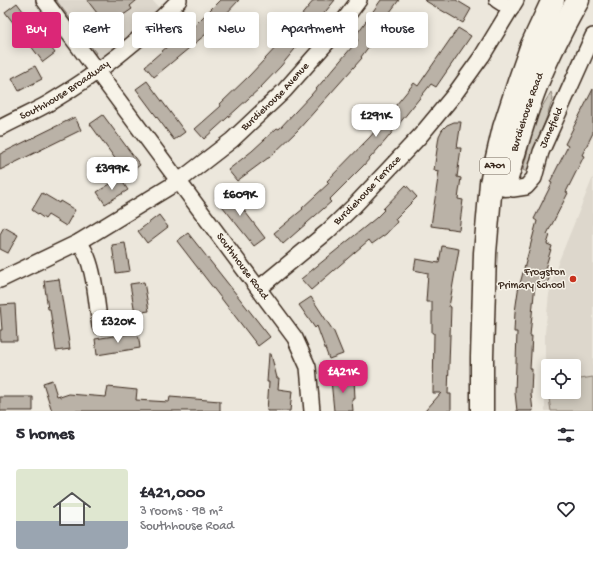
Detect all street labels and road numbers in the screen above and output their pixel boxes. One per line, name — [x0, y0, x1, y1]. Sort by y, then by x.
street label: Southhouse Broadway — [18, 58, 112, 123]
street label: Burdiehouse Avenue — [238, 60, 312, 134]
street label: Burdiehouse Road — [509, 70, 547, 154]
street label: Janefield — [537, 104, 567, 150]
street label: Burdiehouse Terrace — [331, 153, 404, 229]
road number: A701 — [480, 158, 510, 174]
street label: Southhouse Road — [213, 231, 271, 303]

